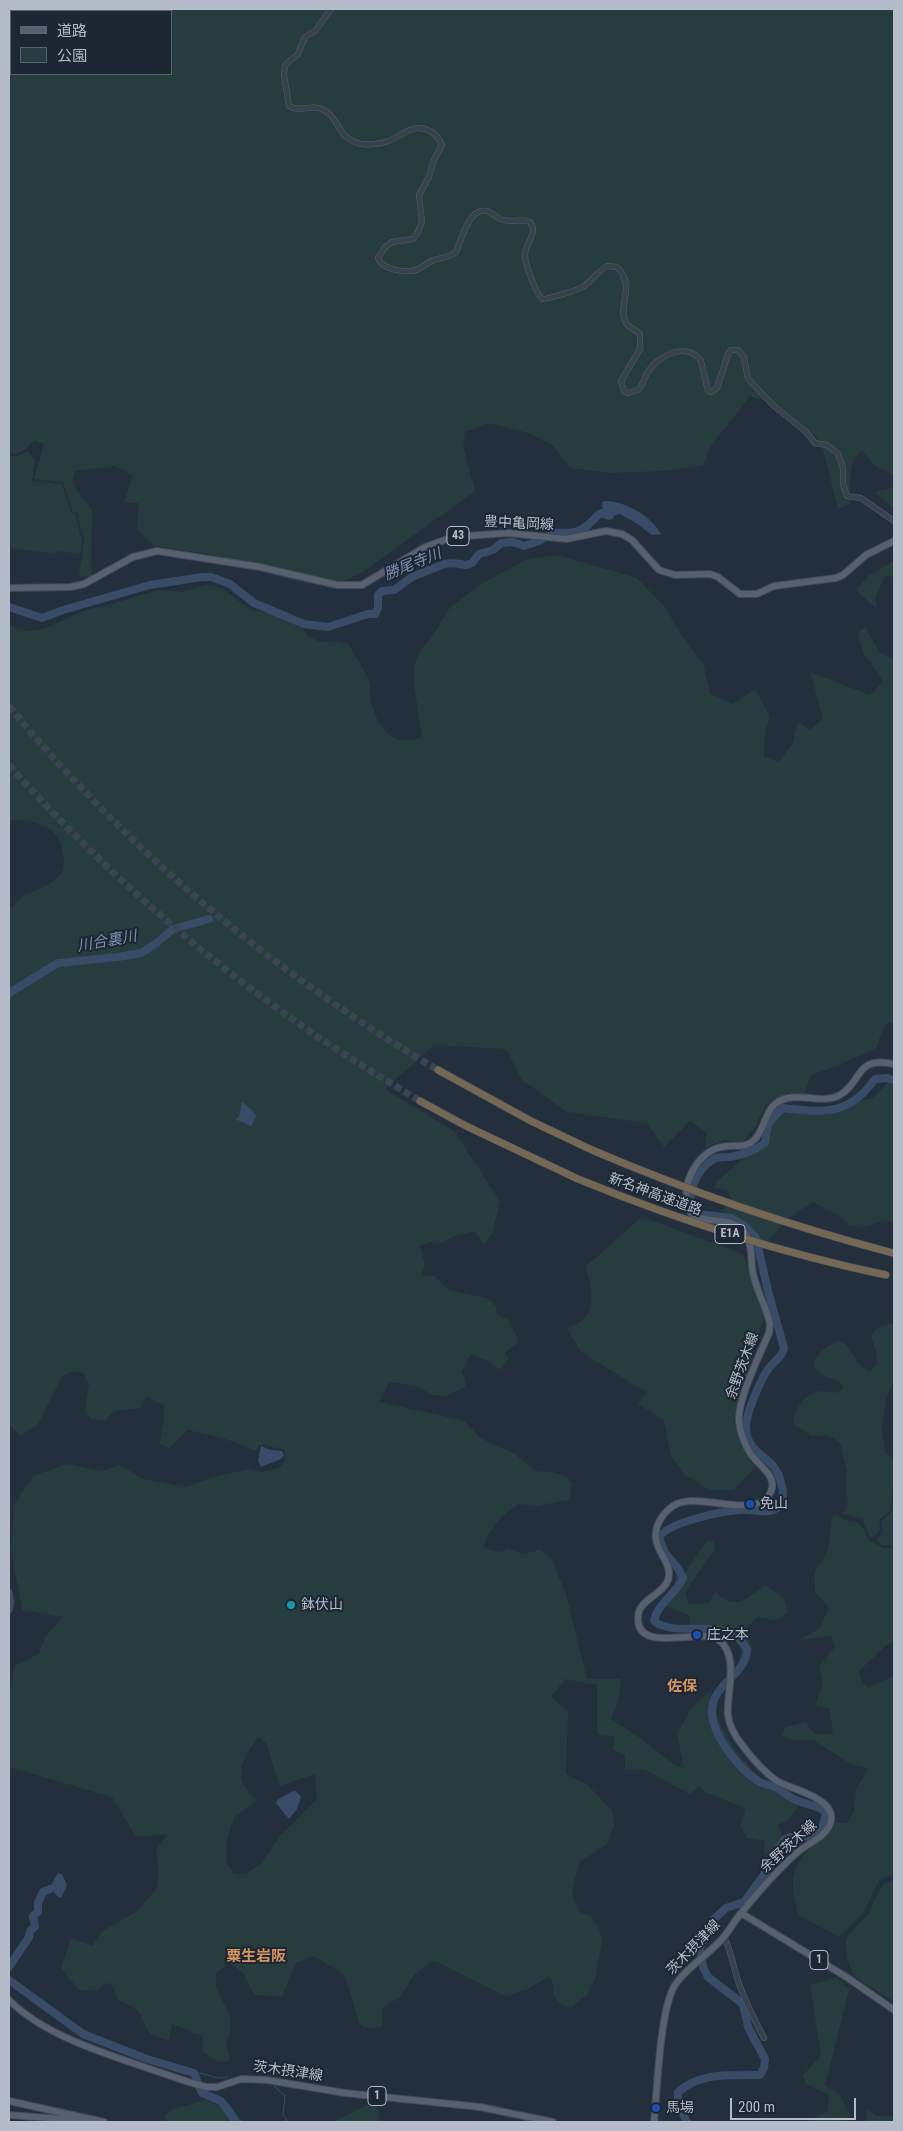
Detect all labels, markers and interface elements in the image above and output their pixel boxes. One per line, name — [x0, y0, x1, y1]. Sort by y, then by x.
legend — [10, 10, 172, 75]
text: 道路 — [57, 22, 87, 40]
text: 公園 — [57, 47, 87, 65]
street label: 豊中亀岡線 — [484, 514, 554, 534]
road number: 43 — [447, 526, 469, 546]
water label: 勝尾寺川 — [382, 545, 444, 585]
water label: 川合裏川 — [76, 928, 138, 956]
street label: 新名神高速道路 — [606, 1170, 704, 1220]
road number: E1A — [715, 1224, 745, 1244]
street label: 余野茨木線 — [723, 1330, 763, 1402]
place label: 免山 — [760, 1496, 788, 1512]
marker: 免山 — [744, 1498, 756, 1510]
place label: 鉢伏山 — [301, 1597, 343, 1613]
marker: 鉢伏山 — [285, 1599, 297, 1611]
place label: 庄之本 — [707, 1627, 749, 1643]
marker: 庄之本 — [691, 1629, 703, 1641]
district label: 佐保 — [667, 1678, 697, 1696]
street label: 余野茨木線 — [757, 1817, 821, 1877]
street label: 茨木摂津線 — [664, 1917, 724, 1979]
district label: 粟生岩阪 — [226, 1948, 286, 1966]
road number: 1 — [810, 1950, 828, 1970]
street label: 茨木摂津線 — [252, 2059, 324, 2085]
road number: 1 — [368, 2086, 386, 2106]
scale bar — [733, 2088, 859, 2120]
text: 200 m — [738, 2098, 775, 2116]
place label: 馬場 — [666, 2100, 694, 2116]
marker: 馬場 — [650, 2102, 662, 2114]

